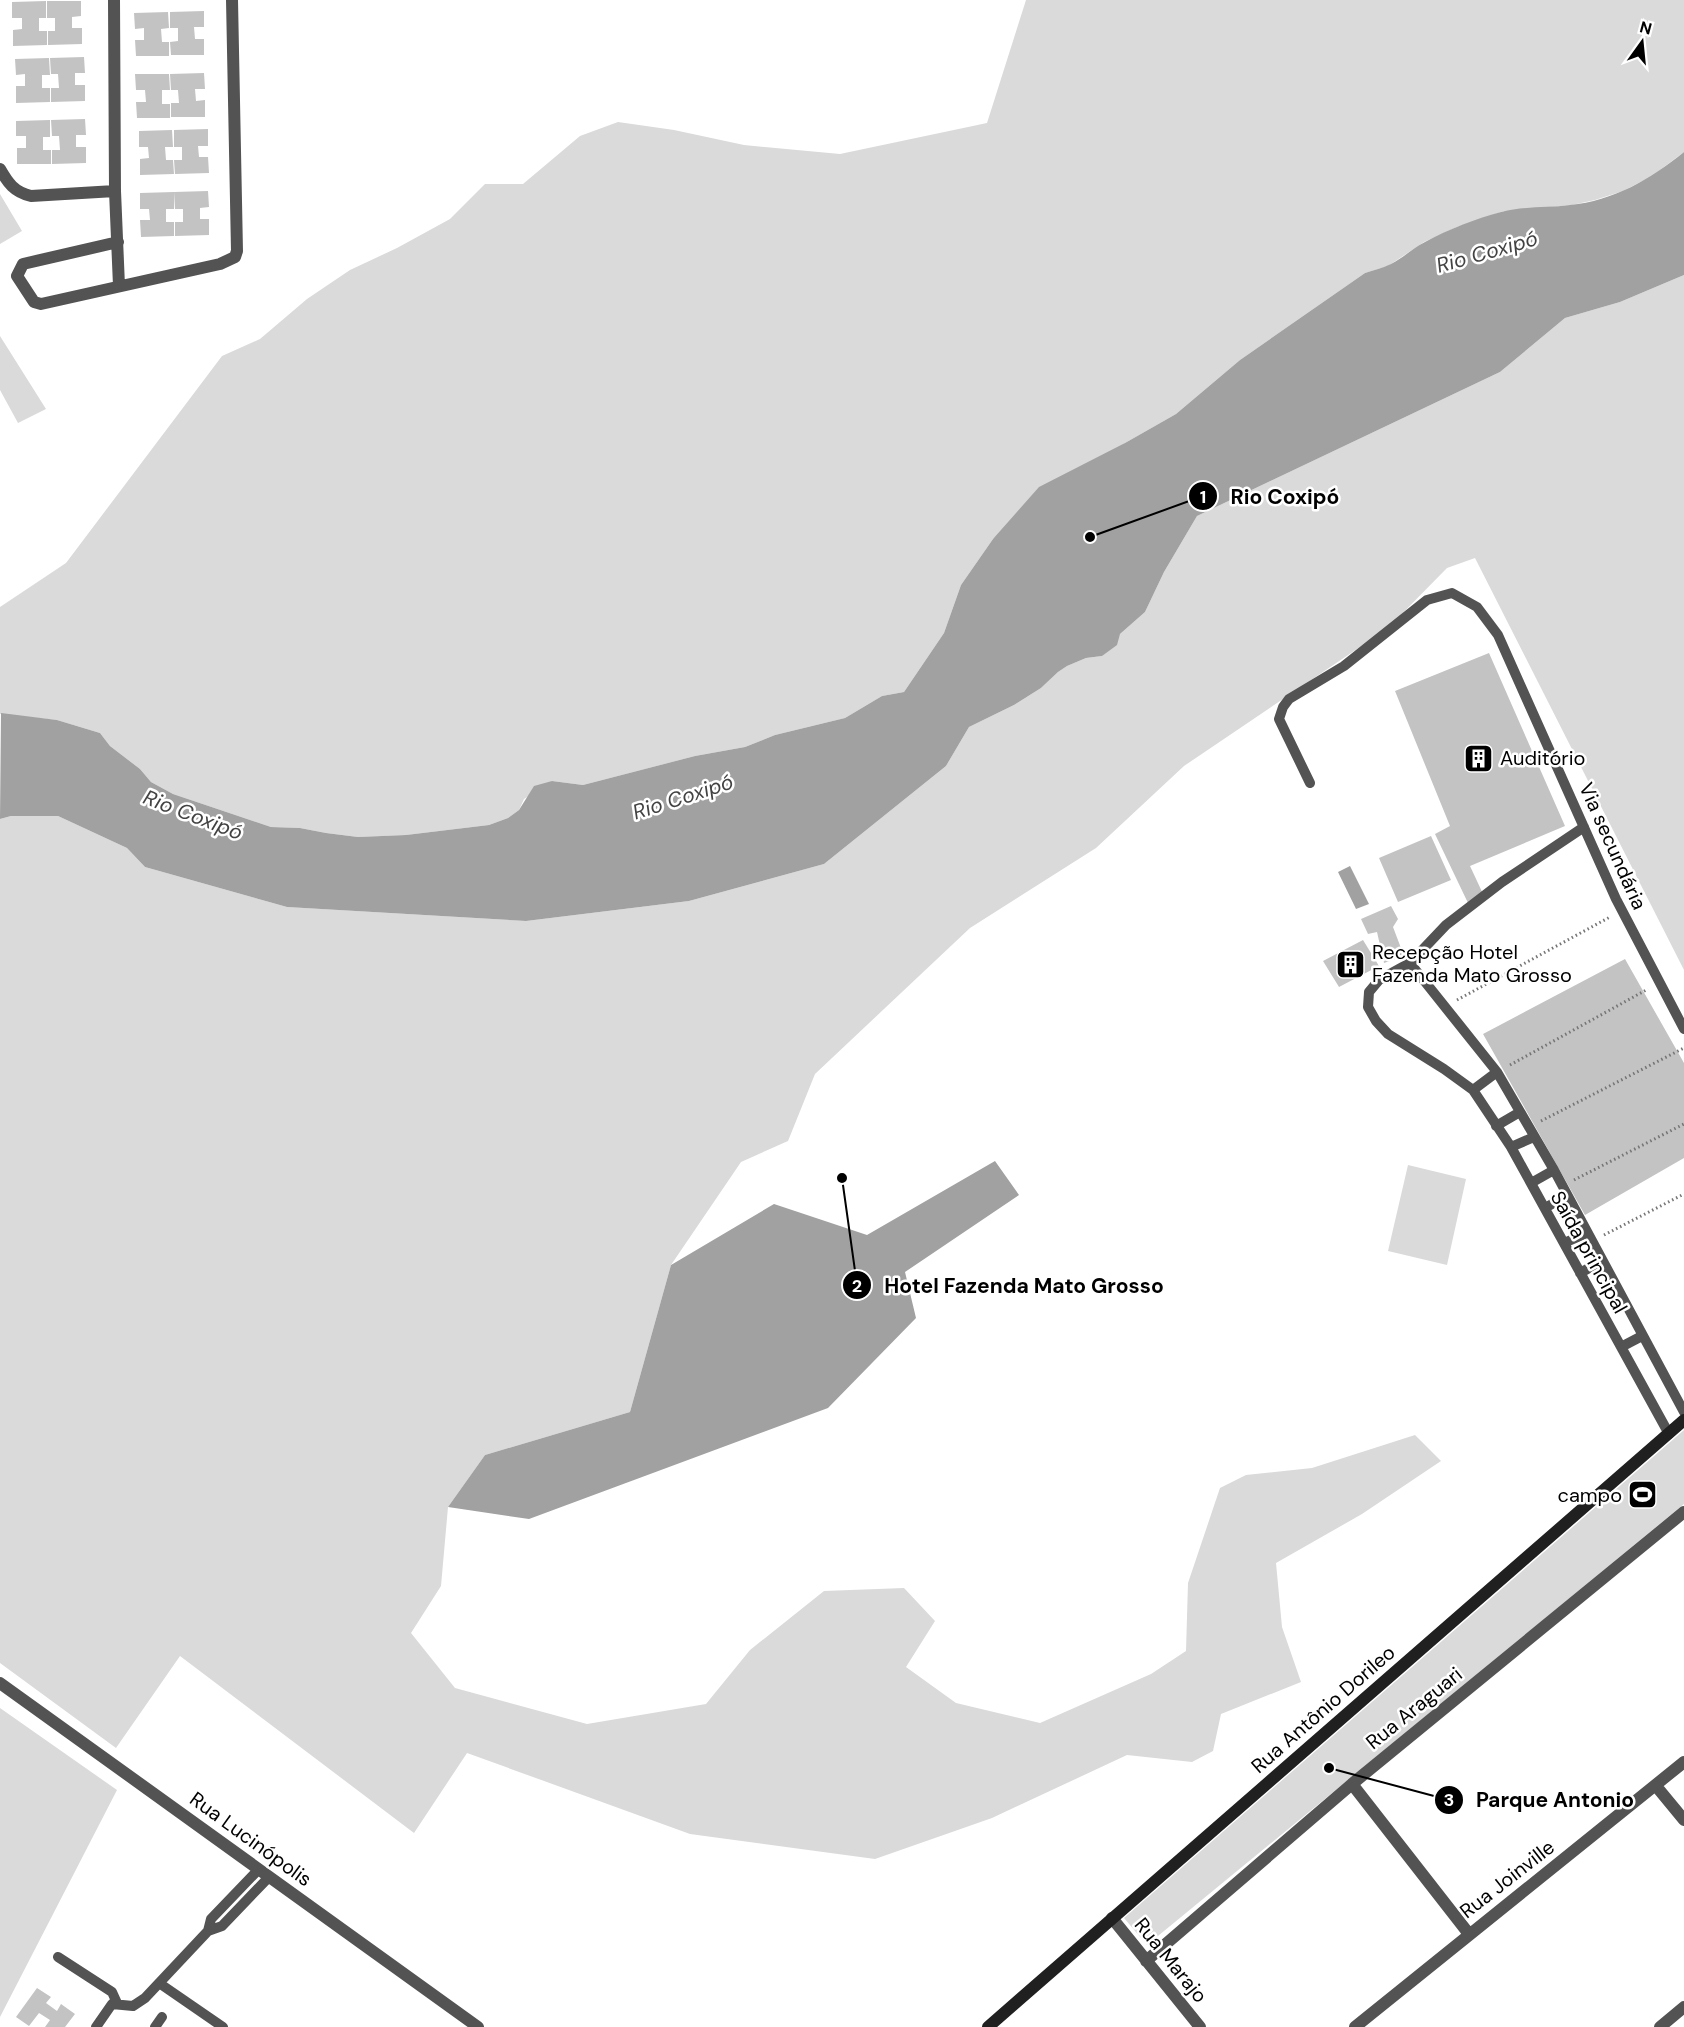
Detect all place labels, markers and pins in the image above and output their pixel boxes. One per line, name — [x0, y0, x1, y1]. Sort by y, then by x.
callout: Rio Coxipó — [1188, 477, 1351, 516]
building icon: Auditório — [1463, 742, 1495, 774]
place label: Auditório — [1500, 745, 1585, 771]
place label: Recepção Hotel Fazenda Mato Grosso — [1372, 939, 1572, 988]
building icon: Recepção Hotel Fazenda Mato Grosso — [1335, 948, 1367, 980]
callout: Hotel Fazenda Mato Grosso — [842, 1266, 1175, 1305]
sports icon: campo — [1627, 1479, 1659, 1511]
place label: campo — [1557, 1482, 1622, 1508]
callout: Parque Antonio — [1434, 1781, 1646, 1820]

